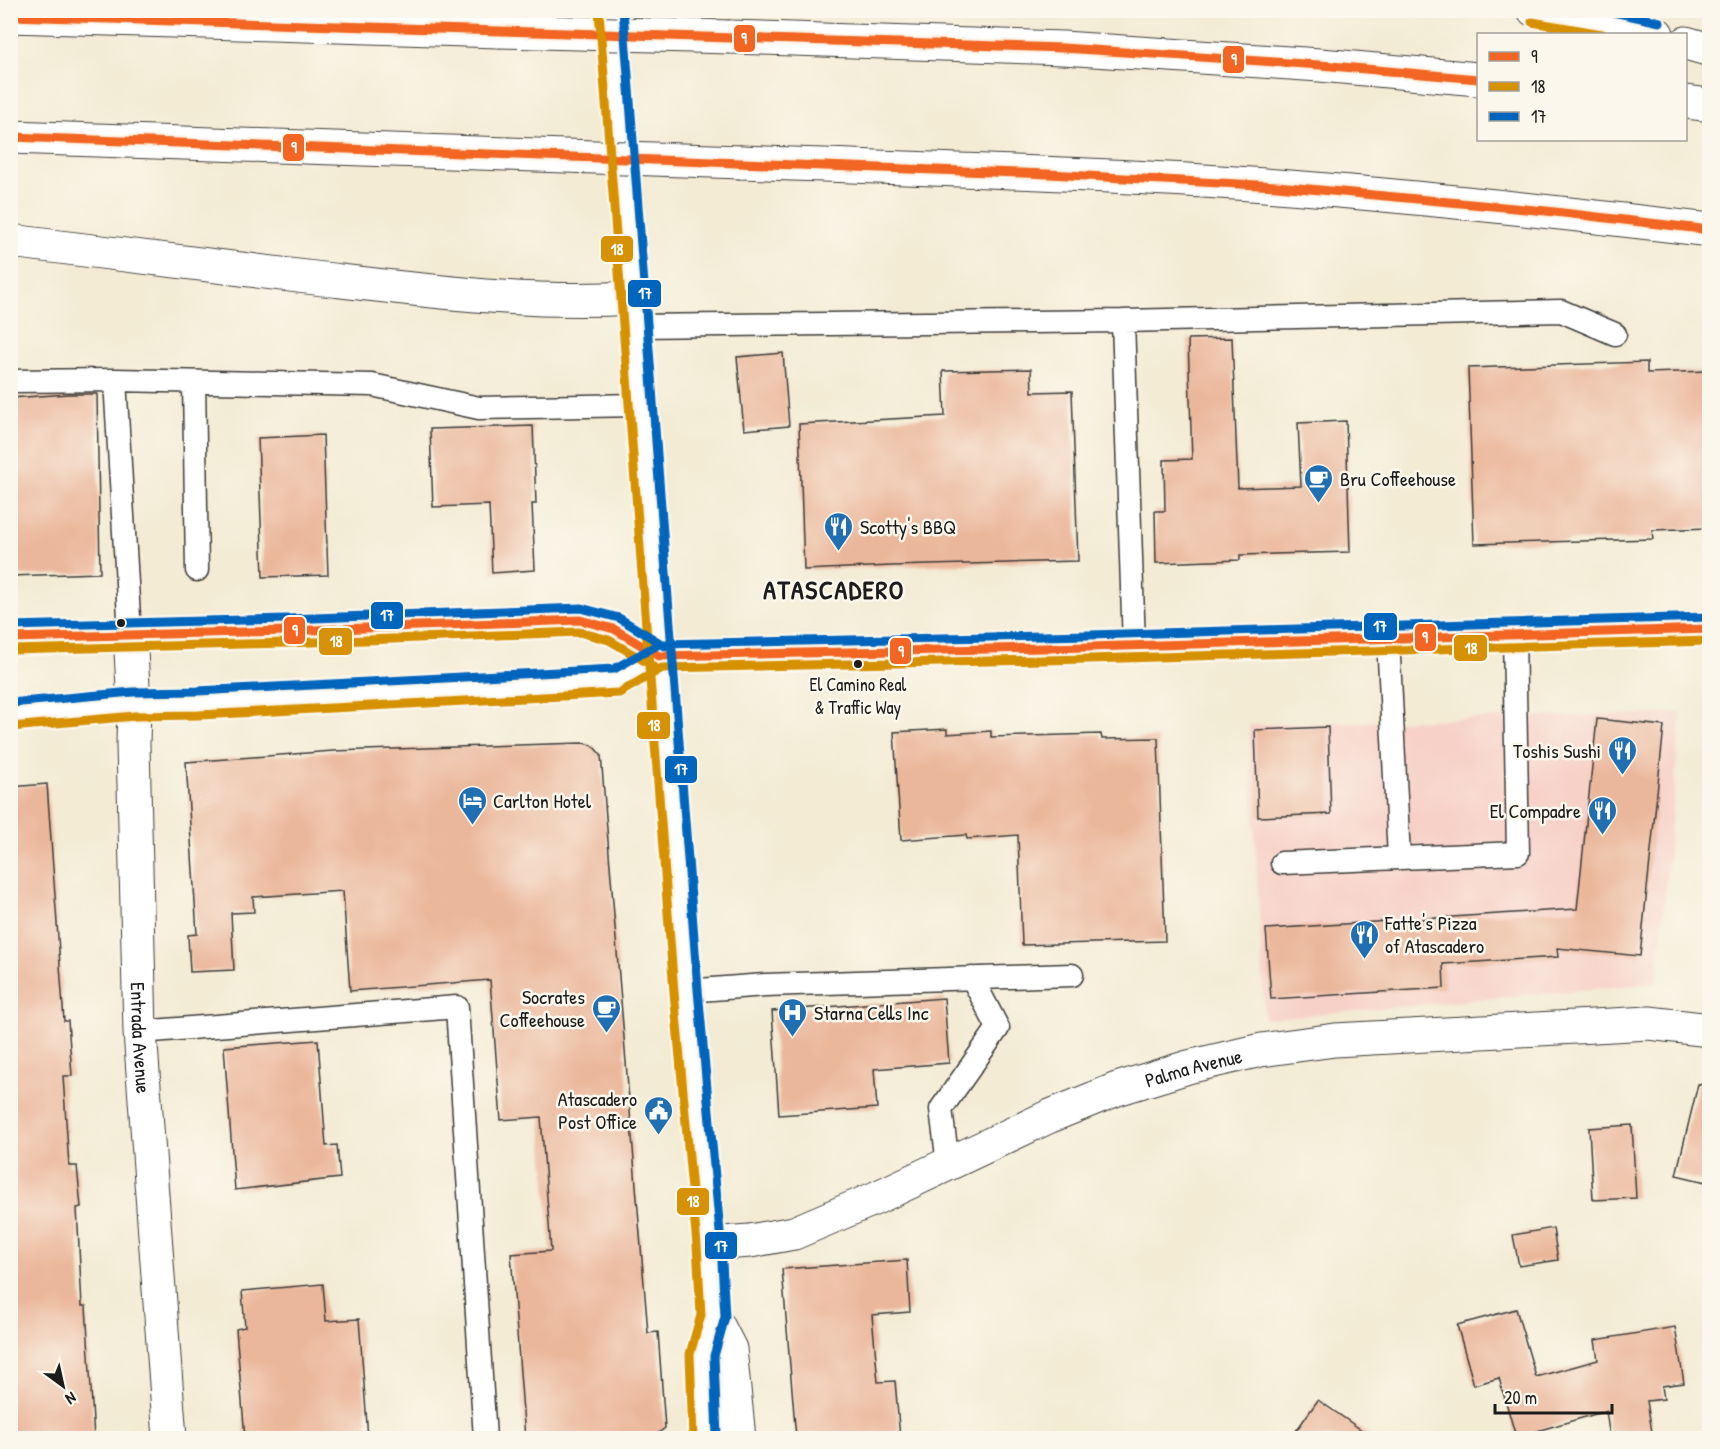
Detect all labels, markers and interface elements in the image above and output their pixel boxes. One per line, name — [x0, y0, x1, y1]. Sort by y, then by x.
line badge: 9 — [733, 24, 756, 53]
text: 9 — [741, 27, 747, 49]
legend — [1477, 33, 1687, 141]
text: 9 — [1531, 44, 1538, 69]
line badge: 9 — [1222, 45, 1245, 74]
text: 9 — [1231, 48, 1237, 70]
text: 18 — [1531, 74, 1546, 99]
text: 17 — [1531, 104, 1547, 129]
line badge: 9 — [282, 133, 305, 162]
text: 9 — [291, 136, 297, 158]
line badge: 18 — [600, 235, 634, 263]
text: 18 — [611, 238, 623, 260]
line badge: 17 — [627, 279, 662, 308]
text: 17 — [638, 282, 652, 304]
cafe icon: Bru Coffeehouse — [1303, 462, 1335, 504]
place label: Bru Coffeehouse — [1340, 465, 1456, 492]
restaurant icon: Scotty's BBQ — [823, 510, 855, 552]
place label: Scotty's BBQ — [860, 513, 956, 540]
district label: ATASCADERO — [763, 572, 905, 607]
line badge: 17 — [370, 601, 404, 630]
text: 17 — [380, 604, 394, 626]
line badge: 17 — [1363, 612, 1398, 641]
text: 17 — [1373, 615, 1387, 637]
line badge: 9 — [283, 616, 306, 645]
unlabelled marker — [115, 617, 127, 629]
text: 9 — [292, 619, 298, 641]
line badge: 9 — [1414, 623, 1437, 652]
text: 9 — [1422, 626, 1428, 648]
line badge: 18 — [318, 627, 353, 656]
text: 18 — [330, 630, 342, 652]
line badge: 18 — [1453, 634, 1488, 662]
line badge: 9 — [889, 637, 912, 665]
text: 18 — [1465, 637, 1477, 659]
text: 9 — [898, 640, 904, 662]
marker: El Camino Real & Traffic Way — [852, 658, 864, 670]
place label: El Camino Real & Traffic Way — [810, 672, 907, 720]
line badge: 18 — [636, 711, 671, 740]
text: 18 — [648, 714, 660, 736]
restaurant icon: Toshis Sushi — [1606, 734, 1638, 776]
place label: Toshis Sushi — [1513, 737, 1601, 764]
line badge: 17 — [664, 755, 698, 784]
text: 17 — [674, 758, 688, 780]
hotel icon: Carlton Hotel — [456, 784, 488, 826]
place label: Carlton Hotel — [493, 787, 592, 814]
restaurant icon: El Compadre — [1586, 794, 1618, 836]
place label: El Compadre — [1490, 797, 1581, 824]
place label: Fatte's Pizza of Atascadero — [1384, 909, 1484, 959]
restaurant icon: Fatte's Pizza of Atascadero — [1348, 918, 1380, 960]
street label: Entrada Avenue — [125, 982, 158, 1094]
place label: Socrates Coffeehouse — [499, 983, 585, 1033]
cafe icon: Socrates Coffeehouse — [590, 992, 622, 1034]
hospital icon: Starna Cells Inc — [777, 996, 809, 1038]
place label: Starna Cells Inc — [814, 999, 929, 1026]
street label: Palma Avenue — [1141, 1041, 1245, 1093]
place label: Atascadero Post Office — [558, 1085, 637, 1135]
public building icon: Atascadero Post Office — [642, 1094, 674, 1136]
line badge: 18 — [676, 1187, 710, 1216]
text: 18 — [687, 1190, 699, 1212]
line badge: 17 — [704, 1231, 738, 1260]
text: 17 — [714, 1235, 728, 1257]
north arrow — [33, 1356, 93, 1416]
scale bar — [1495, 1377, 1612, 1415]
text: 20 m — [1504, 1385, 1537, 1410]
text: N — [61, 1387, 81, 1410]

